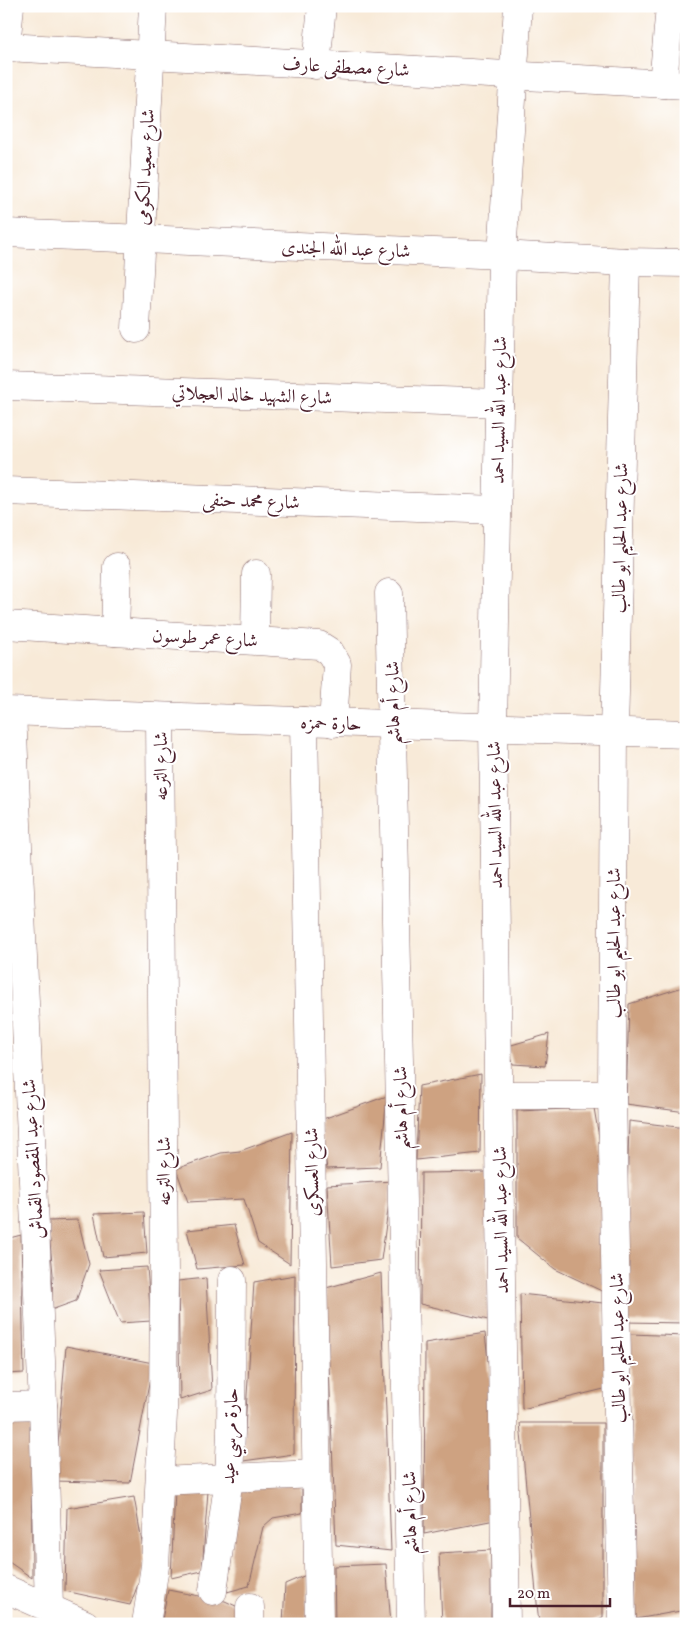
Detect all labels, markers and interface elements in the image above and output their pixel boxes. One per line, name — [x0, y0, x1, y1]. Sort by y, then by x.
street label: شارع مصطفى عارف — [282, 52, 410, 85]
street label: شارع سعيد الكومى — [130, 108, 163, 226]
street label: شارع عبد الله الجندى — [281, 232, 411, 266]
street label: شارع عبد الله السيد احمد — [483, 336, 515, 484]
street label: شارع الشهيد خالد العجلاتي — [171, 380, 333, 413]
street label: شارع عبد الحليم ابو طالب — [607, 462, 640, 614]
street label: شارع محمد حنفى — [202, 487, 300, 518]
street label: شارع عمر طوسون — [151, 623, 259, 656]
street label: شارع أم هاشم — [379, 661, 413, 745]
street label: حارة حمزه — [300, 710, 362, 738]
street label: شارع الترعه — [149, 731, 176, 801]
street label: شارع عبد الله السيد احمد — [479, 741, 511, 889]
street label: شارع عبد الحليم ابو طالب — [602, 868, 633, 1018]
street label: شارع أم هاشم — [387, 1066, 421, 1150]
street label: شارع عبد المقصود القماش — [17, 1078, 52, 1240]
street label: شارع العسكرى — [299, 1127, 328, 1217]
street label: شارع الترعه — [152, 1136, 179, 1206]
street label: شارع عبد الله السيد احمد — [485, 1146, 517, 1294]
street label: شارع عبد الحليم ابو طالب — [605, 1272, 638, 1424]
street label: حارة مرسي عيد — [216, 1387, 249, 1485]
street label: شارع أم هاشم — [396, 1471, 430, 1555]
scale bar — [510, 1575, 610, 1607]
text: 20 m — [517, 1584, 550, 1605]

